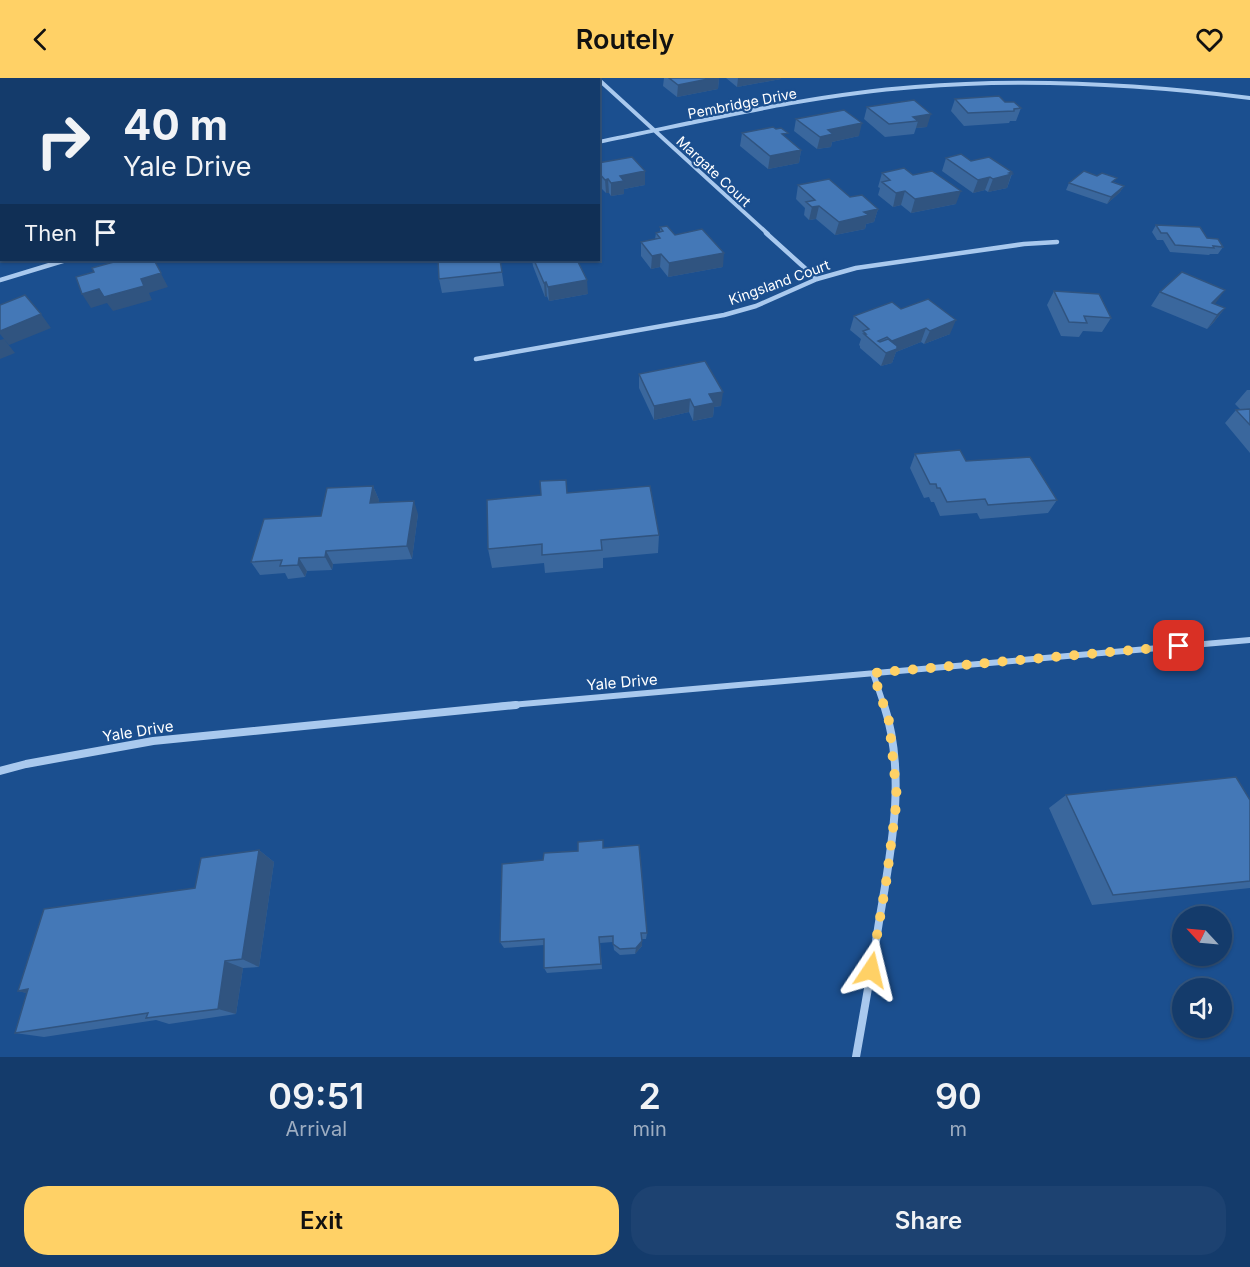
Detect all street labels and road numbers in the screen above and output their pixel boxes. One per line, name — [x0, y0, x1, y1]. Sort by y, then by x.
street label: Pembridge Drive — [686, 84, 798, 122]
street label: Margate Court — [673, 132, 755, 210]
street label: Kingsland Court — [726, 256, 832, 308]
street label: Yale Drive — [586, 669, 658, 695]
street label: Yale Drive — [101, 716, 175, 746]

